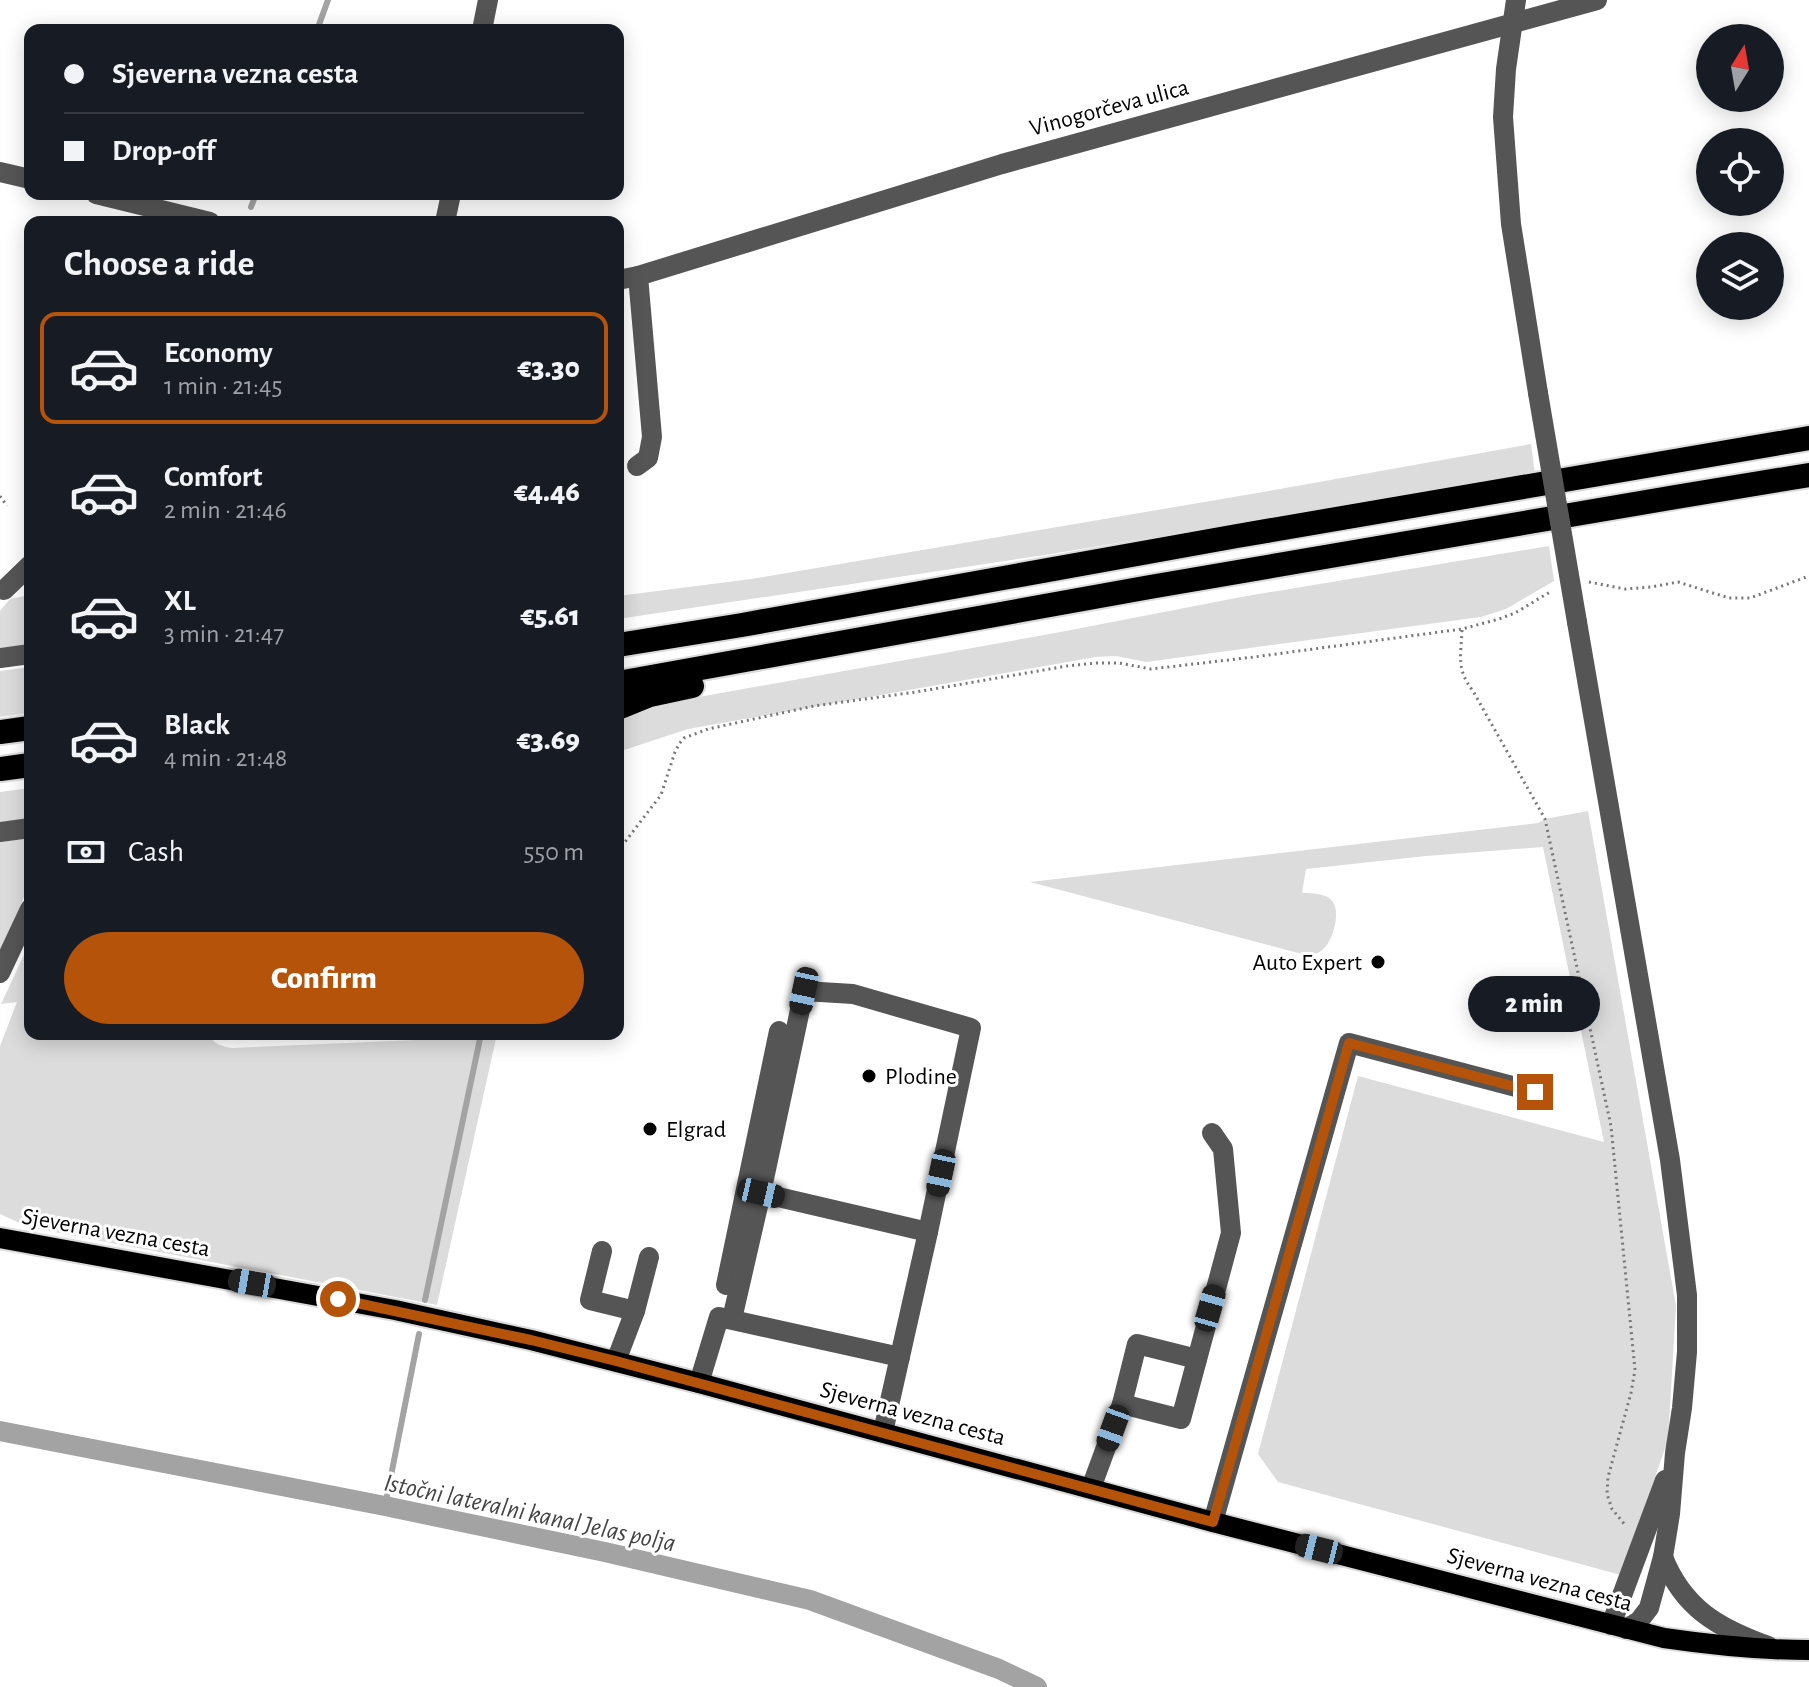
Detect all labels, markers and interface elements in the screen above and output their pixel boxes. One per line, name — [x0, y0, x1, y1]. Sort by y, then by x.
north arrow — [1696, 24, 1784, 112]
map controls — [1696, 24, 1784, 320]
text: Sjeverna vezna cesta — [112, 59, 358, 89]
street label: Vinogorčeva ulica — [1027, 75, 1191, 141]
button: locate — [1696, 128, 1784, 216]
text: Drop-off — [112, 136, 215, 166]
button: layers — [1696, 232, 1784, 320]
text: Choose a ride — [64, 246, 254, 282]
icon: car — [68, 332, 140, 404]
text: Economy — [164, 338, 273, 368]
text: €3.30 — [517, 353, 580, 383]
text: 1 min · 21:45 — [164, 373, 282, 399]
icon: car — [68, 456, 140, 528]
text: Comfort — [164, 462, 263, 492]
text: €4.46 — [514, 477, 580, 507]
text: 2 min · 21:46 — [164, 497, 287, 523]
icon: car — [68, 580, 140, 652]
text: XL — [164, 586, 196, 616]
text: €5.61 — [521, 601, 580, 631]
text: 3 min · 21:47 — [164, 621, 284, 647]
icon: car — [68, 704, 140, 776]
text: Black — [164, 710, 230, 740]
text: €3.69 — [517, 725, 580, 755]
text: 4 min · 21:48 — [164, 745, 287, 771]
icon: cash — [64, 830, 108, 874]
text: Cash — [128, 837, 184, 867]
text: 550 m — [523, 839, 584, 865]
button: Confirm — [64, 932, 584, 1024]
place label: Auto Expert — [1253, 951, 1362, 975]
marker: Auto Expert — [1369, 953, 1387, 971]
car — [787, 965, 821, 1017]
callout: 2 min — [1469, 976, 1601, 1032]
text: 2 min — [1505, 991, 1563, 1017]
place label: Plodine — [885, 1065, 957, 1089]
marker: Plodine — [860, 1067, 878, 1085]
route end — [1517, 1074, 1553, 1110]
place label: Elgrad — [666, 1118, 726, 1142]
marker: Elgrad — [641, 1120, 659, 1138]
car — [924, 1147, 958, 1199]
car — [735, 1176, 787, 1210]
street label: Sjeverna vezna cesta — [20, 1205, 212, 1261]
car — [226, 1267, 278, 1299]
route start — [320, 1281, 356, 1317]
car — [1192, 1282, 1228, 1334]
street label: Sjeverna vezna cesta — [818, 1378, 1008, 1450]
car — [1094, 1401, 1132, 1455]
water label: Istočni lateralni kanal Jelas polja — [382, 1469, 678, 1557]
car — [1293, 1532, 1345, 1566]
street label: Sjeverna vezna cesta — [1445, 1544, 1635, 1616]

